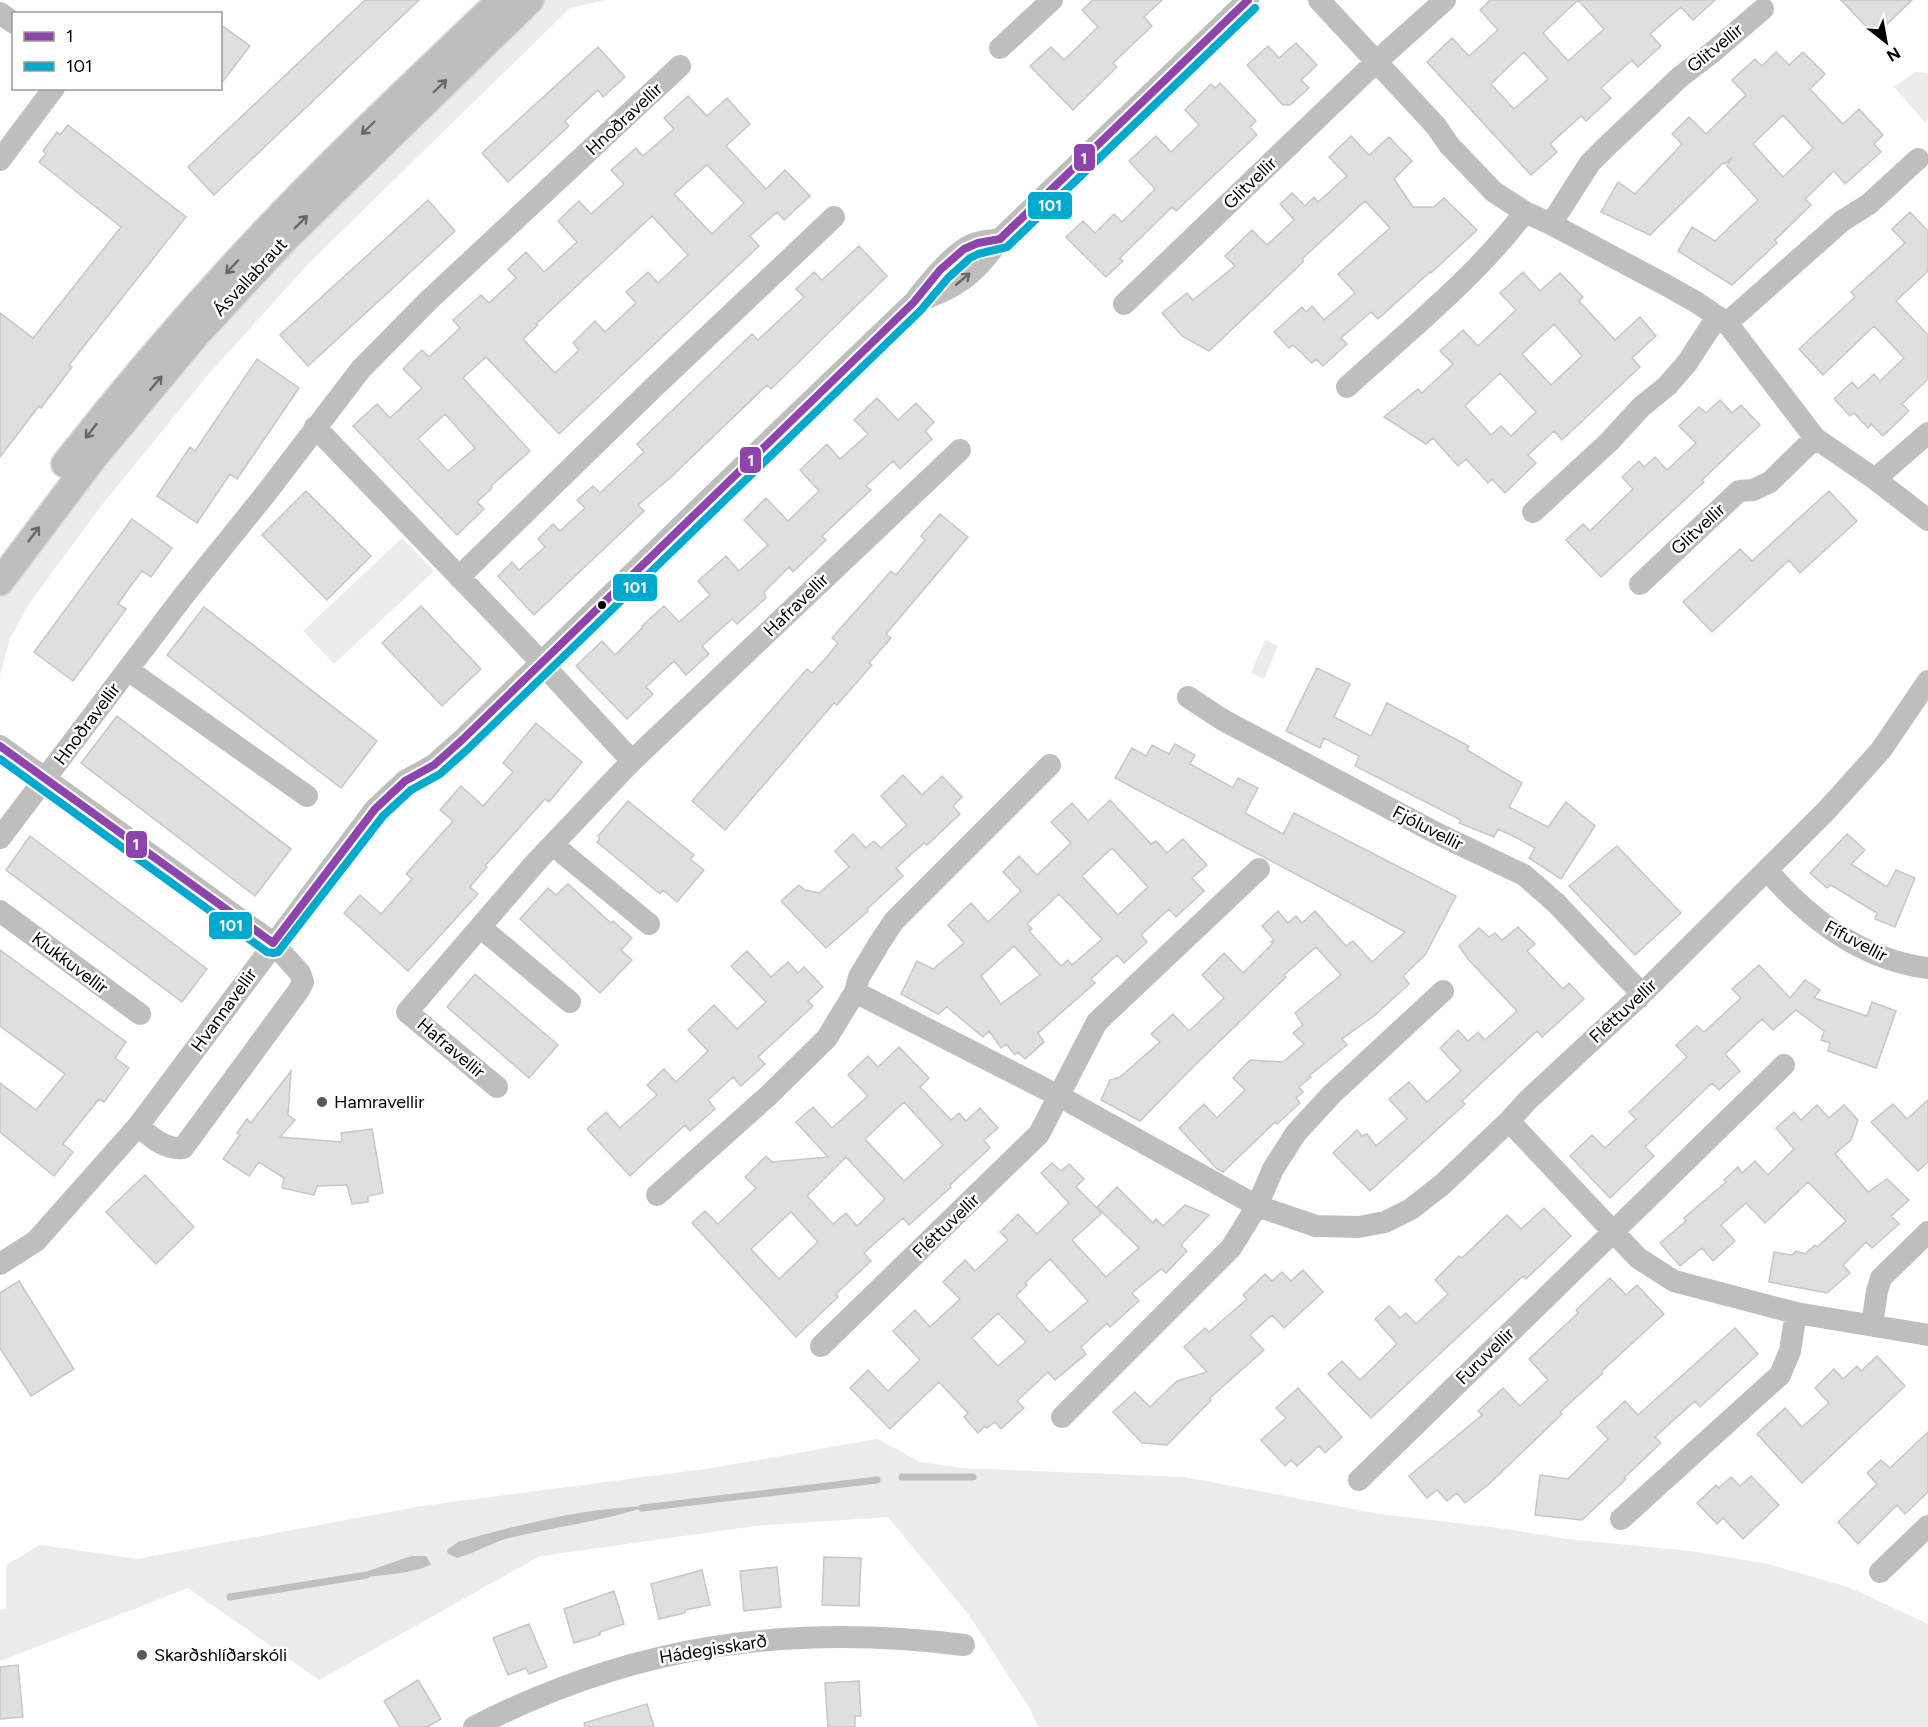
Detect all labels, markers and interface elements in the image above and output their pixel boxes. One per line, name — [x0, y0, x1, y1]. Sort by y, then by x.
legend — [12, 12, 222, 90]
north arrow — [1856, 12, 1916, 72]
street label: Glitvellir — [1683, 19, 1747, 77]
text: 1 — [66, 25, 73, 47]
text: N — [1883, 43, 1904, 66]
text: 101 — [66, 55, 92, 77]
one-way arrow — [433, 78, 448, 93]
street label: Hnoðravellir — [581, 78, 667, 160]
one-way arrow — [361, 121, 376, 135]
line badge: 1 — [1073, 143, 1096, 172]
text: 1 — [1081, 149, 1087, 168]
street label: Glitvellir — [1219, 152, 1281, 214]
line badge: 101 — [1027, 191, 1073, 220]
text: 101 — [1038, 196, 1062, 215]
one-way arrow — [294, 215, 309, 230]
street label: Ásvallabraut — [208, 233, 292, 321]
one-way arrow — [225, 259, 239, 274]
one-way arrow — [955, 273, 971, 286]
one-way arrow — [150, 375, 163, 391]
one-way arrow — [84, 423, 97, 439]
line badge: 1 — [739, 446, 762, 474]
text: 1 — [748, 451, 754, 470]
street label: Glitvellir — [1666, 499, 1730, 559]
one-way arrow — [28, 527, 40, 543]
street label: Hafravellir — [759, 569, 833, 641]
line badge: 101 — [612, 573, 658, 602]
text: 101 — [623, 578, 647, 597]
unlabelled marker — [596, 599, 608, 611]
street label: Hnoðravellir — [49, 679, 125, 769]
street label: Fjóluvellir — [1389, 801, 1467, 855]
line badge: 1 — [125, 830, 148, 859]
text: 1 — [133, 835, 139, 854]
line badge: 101 — [208, 911, 253, 940]
street label: Fífuvellir — [1821, 915, 1891, 967]
text: 101 — [219, 916, 243, 935]
street label: Klukkuvellir — [28, 927, 112, 999]
street label: Hvannavellir — [186, 964, 262, 1056]
street label: Fléttuvellir — [1585, 974, 1661, 1048]
street label: Hafravellir — [413, 1013, 489, 1083]
place label: Hamravellir — [334, 1091, 424, 1113]
marker: Hamravellir — [315, 1095, 329, 1109]
street label: Fléttuvellir — [908, 1189, 984, 1263]
street label: Furuvellir — [1451, 1323, 1519, 1389]
street label: Hádegisskarð — [658, 1630, 768, 1668]
place label: Skarðshlíðarskóli — [154, 1644, 287, 1666]
marker: Skarðshlíðarskóli — [135, 1648, 149, 1662]

